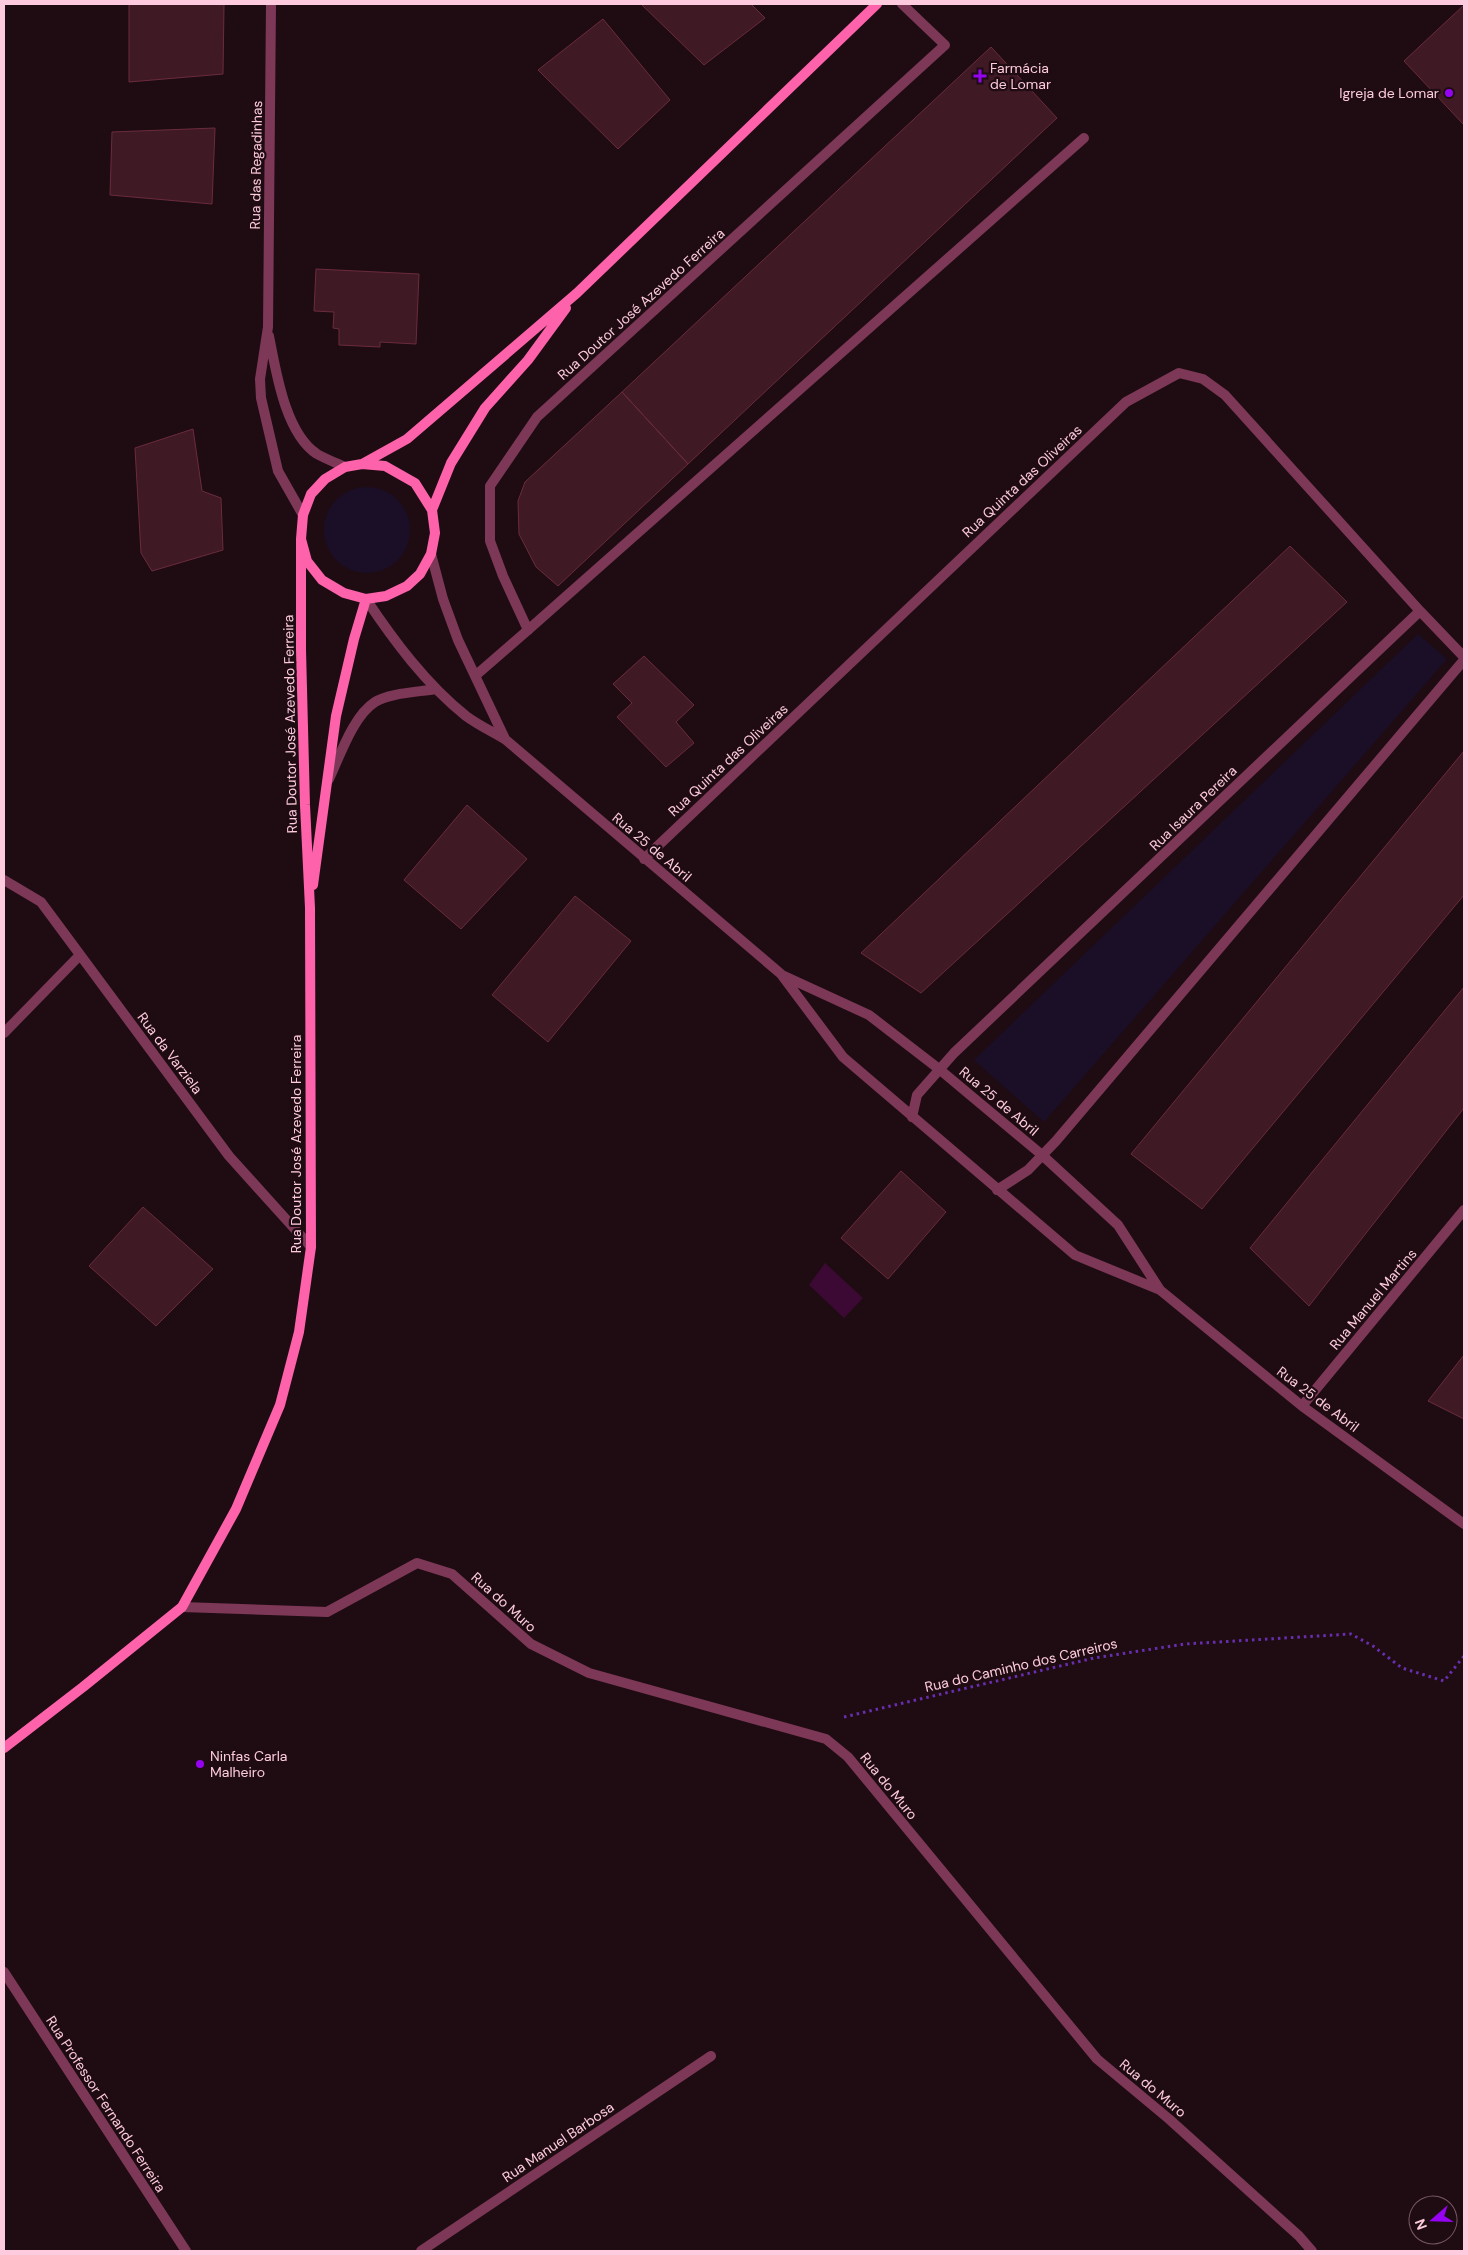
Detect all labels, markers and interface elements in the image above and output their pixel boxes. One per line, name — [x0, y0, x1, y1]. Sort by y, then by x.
place label: Farmácia de Lomar — [990, 59, 1051, 93]
marker: Farmácia de Lomar — [974, 70, 986, 82]
place label: Igreja de Lomar — [1339, 84, 1439, 102]
marker: Igreja de Lomar — [1443, 87, 1455, 99]
street label: Rua das Regadinhas — [246, 100, 266, 230]
street label: Rua Doutor José Azevedo Ferreira — [554, 224, 728, 384]
street label: Rua Quinta das Oliveiras — [958, 421, 1086, 541]
street label: Rua Doutor José Azevedo Ferreira — [279, 615, 301, 833]
street label: Rua Quinta das Oliveiras — [664, 700, 792, 820]
street label: Rua Isaura Pereira — [1145, 762, 1241, 854]
street label: Rua 25 de Abril — [609, 809, 695, 885]
street label: Rua da Varziela — [133, 1009, 207, 1097]
street label: Rua Doutor José Azevedo Ferreira — [287, 1035, 305, 1253]
street label: Rua 25 de Abril — [956, 1063, 1042, 1139]
street label: Rua Manuel Martins — [1325, 1245, 1421, 1353]
street label: Rua 25 de Abril — [1273, 1362, 1363, 1436]
street label: Rua do Muro — [468, 1568, 540, 1636]
street label: Rua do Caminho dos Carreiros — [923, 1634, 1119, 1696]
place label: Ninfas Carla Malheiro — [210, 1747, 288, 1781]
street label: Rua do Muro — [856, 1749, 922, 1823]
marker: Ninfas Carla Malheiro — [194, 1758, 206, 1770]
street label: Rua Professor Fernando Ferreira — [42, 2012, 170, 2196]
street label: Rua do Muro — [1116, 2055, 1190, 2121]
street label: Rua Manuel Barbosa — [499, 2098, 617, 2186]
north arrow — [1408, 2195, 1458, 2245]
text: N — [1411, 2217, 1431, 2232]

